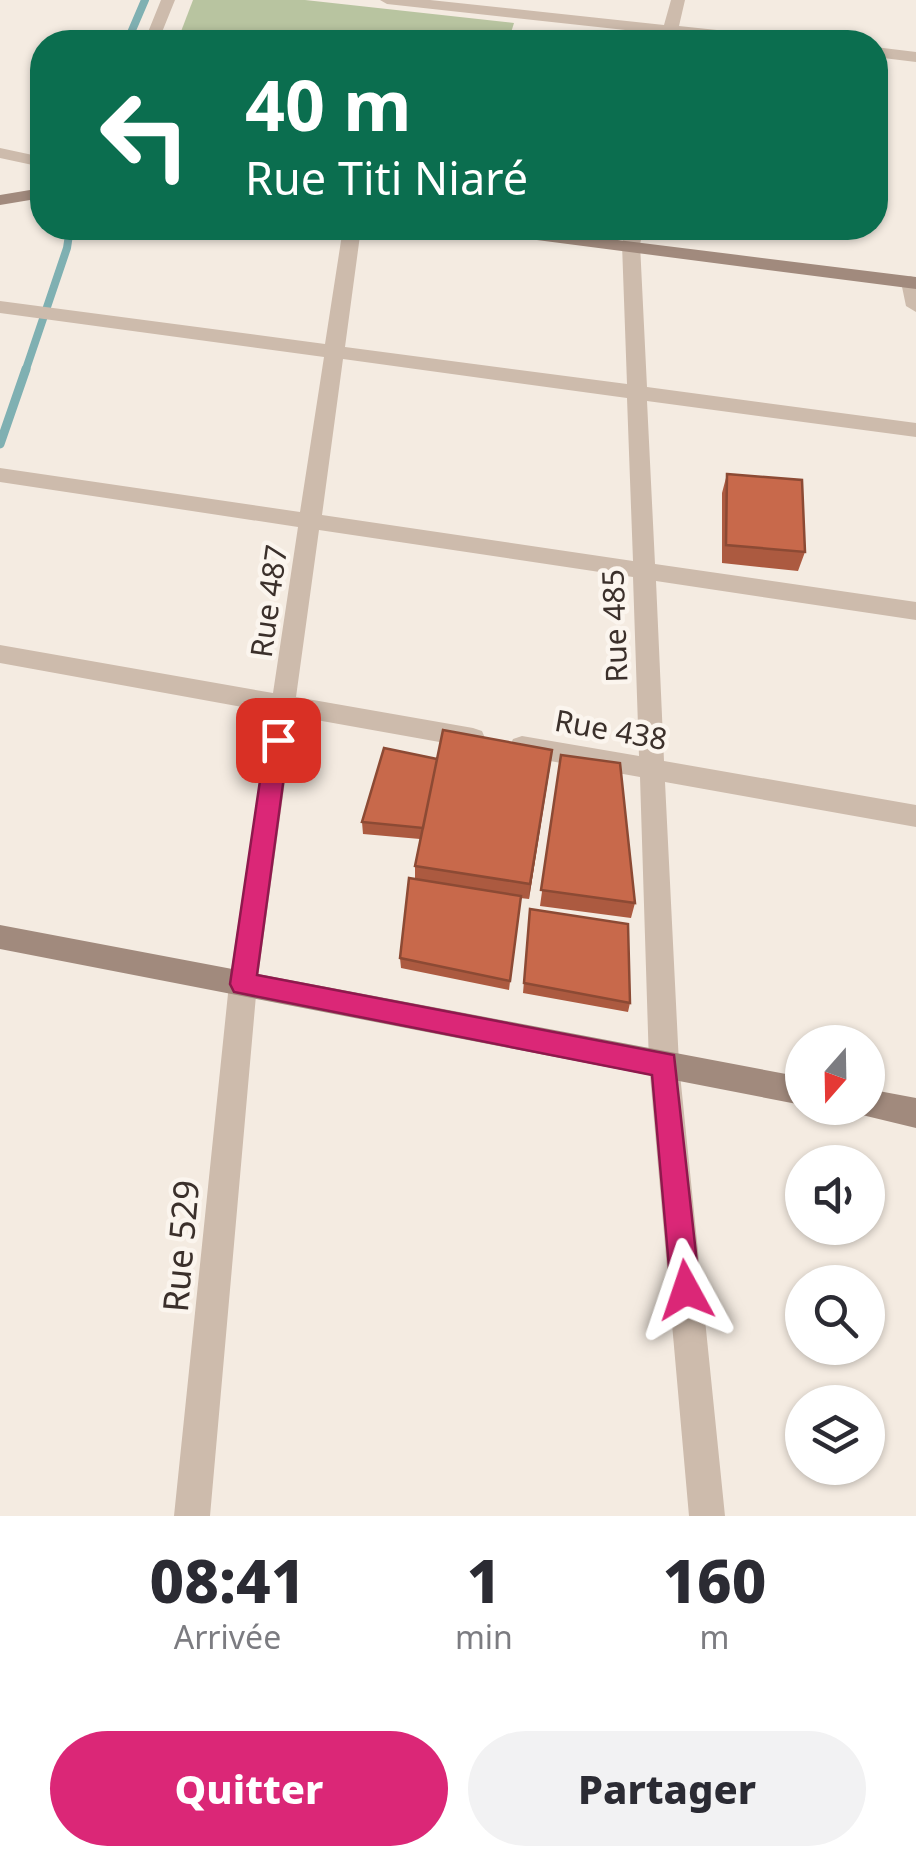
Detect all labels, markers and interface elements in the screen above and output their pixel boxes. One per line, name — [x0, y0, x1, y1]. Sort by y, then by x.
text: 40 m — [245, 56, 412, 152]
icon: left — [80, 70, 210, 200]
text: Rue Titi Niaré — [245, 147, 528, 208]
street label: Rue 487 — [240, 542, 296, 660]
street label: Rue 485 — [592, 569, 636, 683]
pin — [236, 698, 321, 783]
street label: Rue 438 — [552, 699, 670, 759]
icon: arrive — [251, 713, 306, 768]
north arrow — [785, 1025, 885, 1125]
map controls — [785, 1025, 885, 1485]
button: sound — [785, 1145, 885, 1245]
street label: Rue 529 — [151, 1178, 209, 1314]
position arrow — [634, 1238, 738, 1342]
button: search — [785, 1265, 885, 1365]
button: layers — [785, 1385, 885, 1485]
text: 08:41 — [150, 1539, 305, 1621]
text: 1 — [467, 1539, 501, 1621]
text: 160 — [662, 1539, 766, 1621]
text: Arrivée — [174, 1615, 281, 1658]
text: min — [455, 1615, 513, 1658]
text: m — [699, 1615, 729, 1658]
button: Quitter — [50, 1731, 448, 1846]
button: Partager — [468, 1731, 866, 1846]

